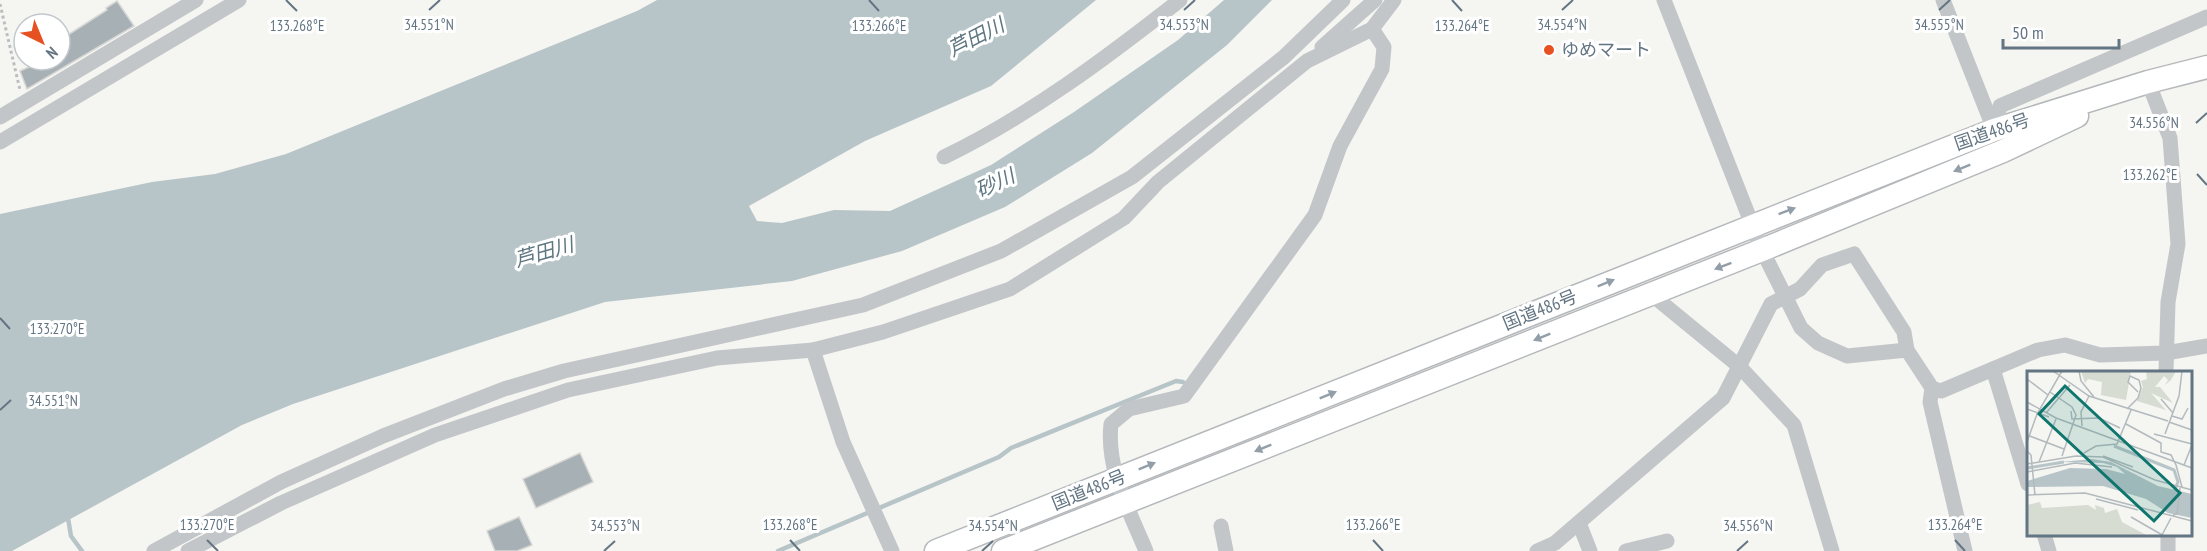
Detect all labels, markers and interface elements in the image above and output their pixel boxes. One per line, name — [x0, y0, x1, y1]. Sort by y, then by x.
water label: 芦田川 — [943, 11, 1010, 62]
north arrow — [12, 12, 72, 72]
scale bar — [2003, 12, 2118, 50]
text: 34.551°N — [404, 15, 454, 34]
text: 34.553°N — [1159, 15, 1209, 34]
text: 34.554°N — [1537, 15, 1587, 34]
text: 34.555°N — [1914, 15, 1964, 34]
text: 133.268°E — [270, 16, 324, 35]
text: 133.266°E — [852, 16, 906, 35]
text: 133.264°E — [1435, 16, 1489, 35]
text: 50 m — [2012, 21, 2044, 44]
place label: ゆめマート — [1561, 38, 1651, 61]
text: N — [42, 43, 62, 63]
marker: ゆめマート — [1542, 43, 1556, 57]
street label: 国道486号 — [1951, 108, 2033, 155]
text: 34.556°N — [2129, 113, 2179, 132]
water label: 砂川 — [971, 162, 1020, 203]
one-way arrow — [1953, 164, 1971, 173]
text: 133.262°E — [2123, 165, 2177, 184]
one-way arrow — [1779, 205, 1797, 215]
water label: 芦田川 — [512, 231, 578, 273]
one-way arrow — [1714, 261, 1732, 271]
one-way arrow — [1598, 278, 1616, 288]
street label: 国道486号 — [1499, 284, 1580, 335]
text: 133.270°E — [30, 319, 84, 338]
one-way arrow — [1532, 332, 1550, 342]
inset map — [2027, 371, 2192, 536]
one-way arrow — [1319, 390, 1337, 399]
text: 34.551°N — [28, 391, 78, 410]
one-way arrow — [1254, 444, 1272, 453]
one-way arrow — [1138, 461, 1156, 471]
street label: 国道486号 — [1048, 464, 1129, 515]
text: 133.270°E — [180, 515, 234, 534]
text: 133.268°E — [763, 515, 817, 534]
text: 133.266°E — [1346, 515, 1400, 534]
text: 133.264°E — [1928, 515, 1982, 534]
text: 34.553°N — [590, 516, 640, 535]
text: 34.554°N — [968, 516, 1018, 535]
text: 34.556°N — [1723, 516, 1773, 535]

